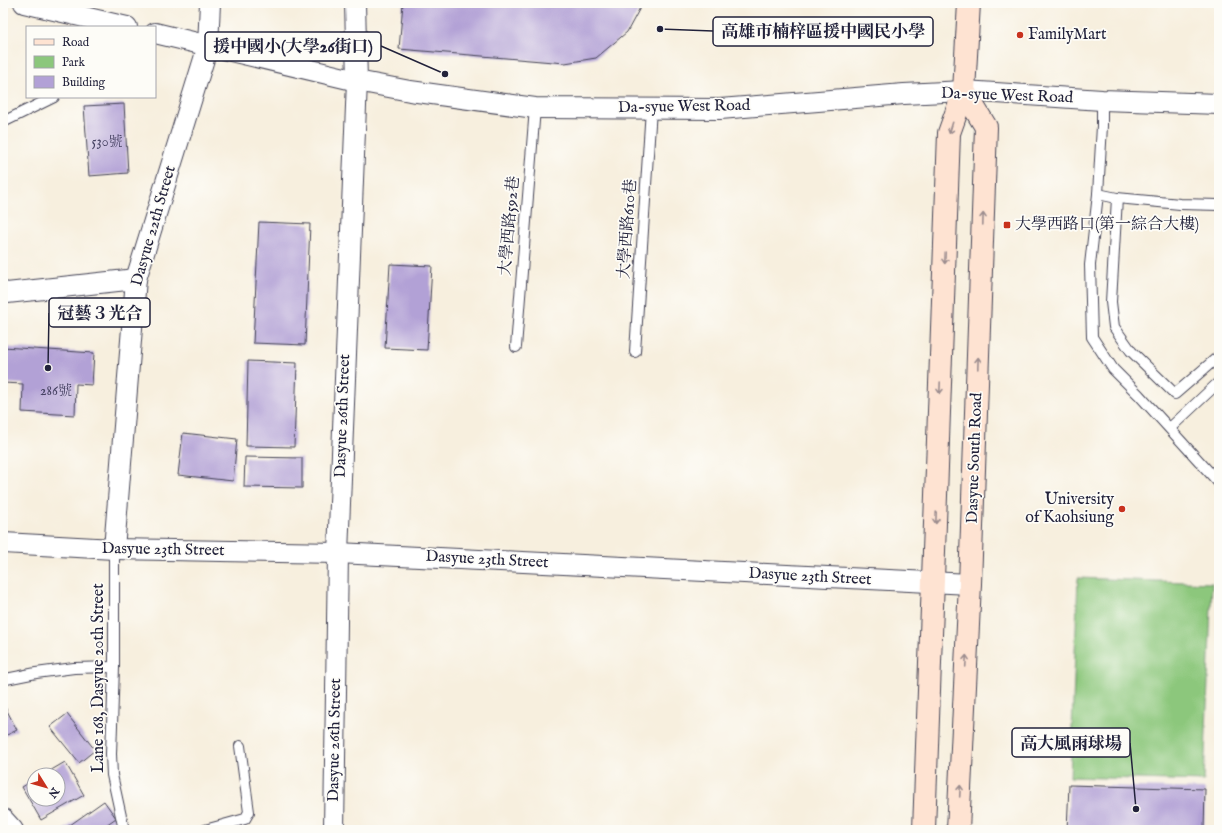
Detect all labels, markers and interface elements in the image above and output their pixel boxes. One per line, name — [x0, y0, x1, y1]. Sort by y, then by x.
callout: 高雄市楠梓區援中國民小學 — [713, 17, 933, 46]
text: 高雄市楠梓區援中國民小學 — [721, 22, 925, 43]
place label: FamilyMart — [1028, 25, 1107, 45]
legend — [26, 26, 156, 98]
marker: FamilyMart — [1015, 30, 1025, 40]
callout: 援中國小(大學26街口) — [205, 32, 381, 61]
text: Road — [62, 35, 90, 50]
text: 援中國小(大學26街口) — [213, 37, 373, 58]
text: Park — [62, 55, 85, 70]
text: Building — [62, 75, 106, 90]
street label: Da-syue West Road — [940, 84, 1074, 108]
street label: Da-syue West Road — [618, 96, 751, 118]
one-way arrow — [947, 121, 954, 134]
house number: 530號 — [91, 133, 123, 151]
street label: Dasyue 22th Street — [127, 163, 181, 289]
street label: 大學西路592巷 — [496, 175, 524, 277]
street label: 大學西路610巷 — [615, 178, 641, 280]
one-way arrow — [979, 213, 987, 226]
place label: 大學西路口(第一綜合大樓) — [1015, 215, 1199, 235]
marker: 大學西路口(第一綜合大樓) — [1002, 220, 1012, 230]
one-way arrow — [941, 251, 949, 264]
callout: 冠藝３光合 — [49, 298, 150, 327]
text: 冠藝３光合 — [58, 304, 143, 325]
street label: Dasyue 26th Street — [331, 353, 355, 478]
one-way arrow — [974, 357, 982, 370]
one-way arrow — [937, 381, 944, 394]
house number: 286號 — [40, 382, 72, 400]
street label: Dasyue South Road — [963, 392, 987, 524]
place label: University of Kaohsiung — [1025, 490, 1114, 528]
marker: University of Kaohsiung — [1117, 504, 1127, 514]
one-way arrow — [932, 511, 939, 524]
street label: Dasyue 23th Street — [101, 539, 225, 561]
street label: Dasyue 23th Street — [425, 547, 550, 573]
street label: Dasyue 23th Street — [748, 564, 873, 590]
street label: Lane 168, Dasyue 20th Street — [89, 583, 109, 773]
one-way arrow — [963, 655, 970, 668]
street label: Dasyue 26th Street — [324, 677, 346, 802]
callout: 高大風雨球場 — [1012, 728, 1130, 757]
text: 高大風雨球場 — [1020, 734, 1122, 755]
north arrow — [26, 767, 66, 807]
text: N — [44, 784, 62, 801]
one-way arrow — [957, 785, 964, 798]

